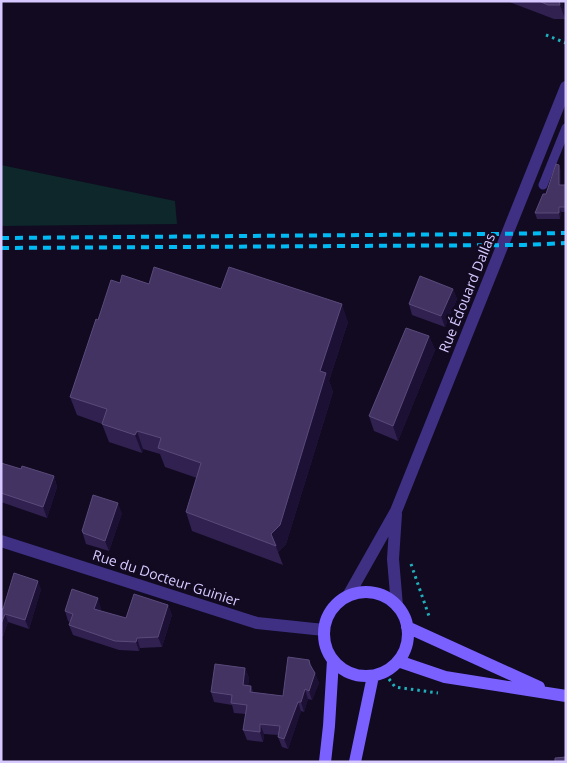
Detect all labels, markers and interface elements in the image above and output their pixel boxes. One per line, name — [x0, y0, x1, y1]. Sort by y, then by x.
street label: Rue Édouard Dallas — [434, 230, 499, 355]
street label: Rue du Docteur Guinier — [90, 545, 242, 610]

